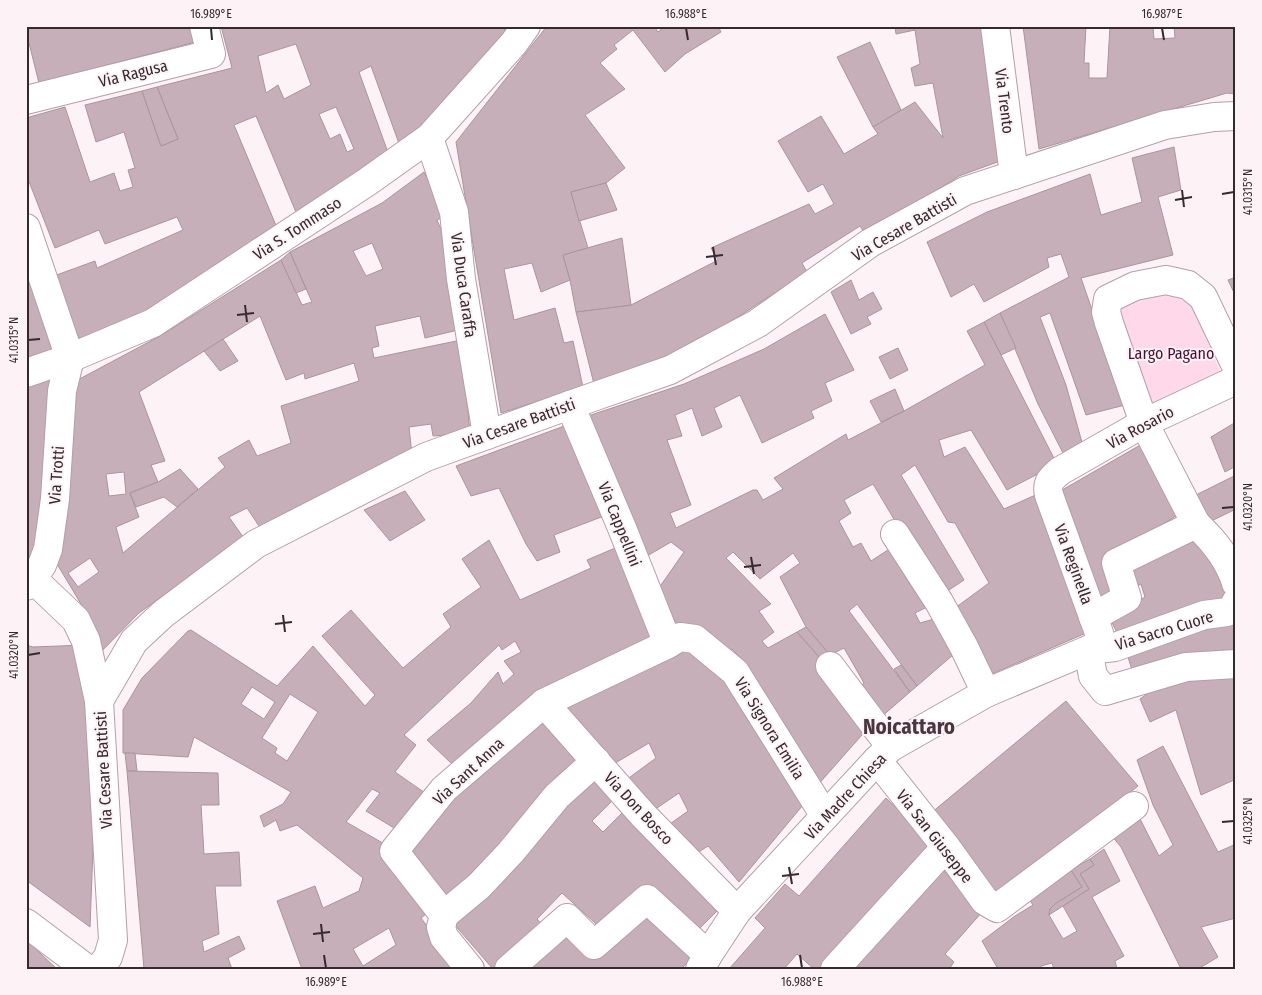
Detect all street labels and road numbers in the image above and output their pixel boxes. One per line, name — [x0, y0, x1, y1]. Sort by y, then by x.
street label: Via Ragusa — [97, 56, 170, 91]
street label: Via Trento — [991, 67, 1018, 135]
street label: Via Cesare Battisti — [848, 190, 960, 265]
street label: Via S. Tommaso — [250, 193, 345, 264]
street label: Via Duca Caraffa — [447, 231, 480, 339]
street label: Via Cesare Battisti — [460, 394, 578, 453]
street label: Via Rosario — [1103, 402, 1177, 453]
street label: Via Trotti — [45, 445, 68, 505]
street label: Via Cappellini — [594, 479, 645, 569]
street label: Via Reginella — [1050, 521, 1097, 607]
street label: Via Sacro Cuore — [1113, 607, 1215, 654]
street label: Via Signora Emilia — [731, 674, 809, 783]
street label: Via Cesare Battisti — [91, 711, 116, 829]
street label: Via Sant Anna — [429, 734, 508, 809]
street label: Via Madre Chiesa — [800, 749, 890, 844]
street label: Via Don Bosco — [600, 768, 677, 849]
street label: Via San Giuseppe — [892, 786, 977, 887]

